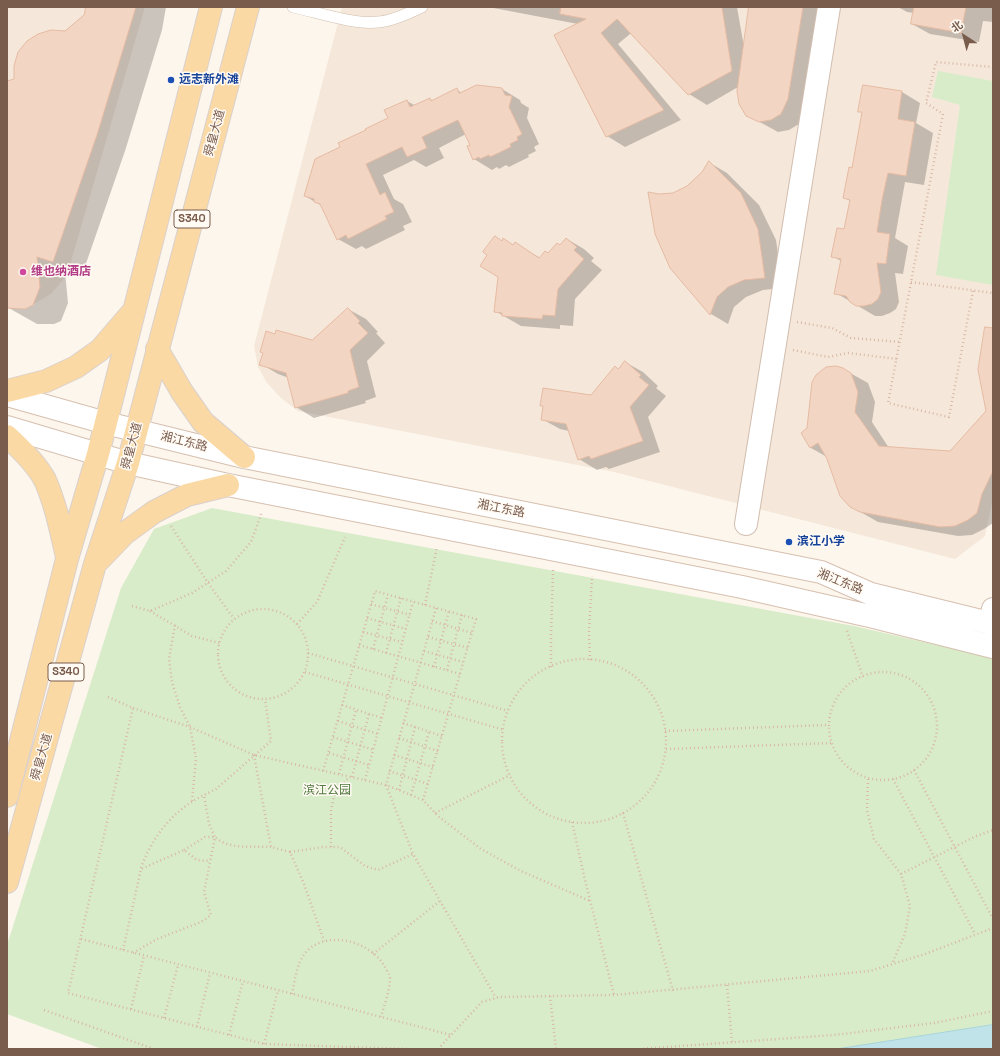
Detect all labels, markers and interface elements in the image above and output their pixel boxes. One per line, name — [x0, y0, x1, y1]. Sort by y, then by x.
north arrow — [944, 16, 984, 56]
text: 北 — [948, 17, 966, 35]
place label: 远志新外滩 — [179, 73, 239, 87]
marker: 远志新外滩 — [166, 75, 176, 85]
street label: 舜皇大道 — [202, 108, 228, 158]
road number: S340 — [174, 210, 210, 228]
place label: 维也纳酒店 — [31, 265, 91, 279]
marker: 维也纳酒店 — [18, 267, 28, 277]
street label: 舜皇大道 — [119, 421, 145, 471]
street label: 湘江东路 — [159, 429, 209, 455]
street label: 湘江东路 — [476, 497, 526, 521]
place label: 滨江小学 — [797, 535, 845, 549]
marker: 滨江小学 — [784, 537, 794, 547]
street label: 湘江东路 — [815, 566, 865, 598]
road number: S340 — [48, 663, 84, 681]
street label: 舜皇大道 — [28, 732, 56, 782]
park label: 滨江公园 — [303, 784, 351, 798]

